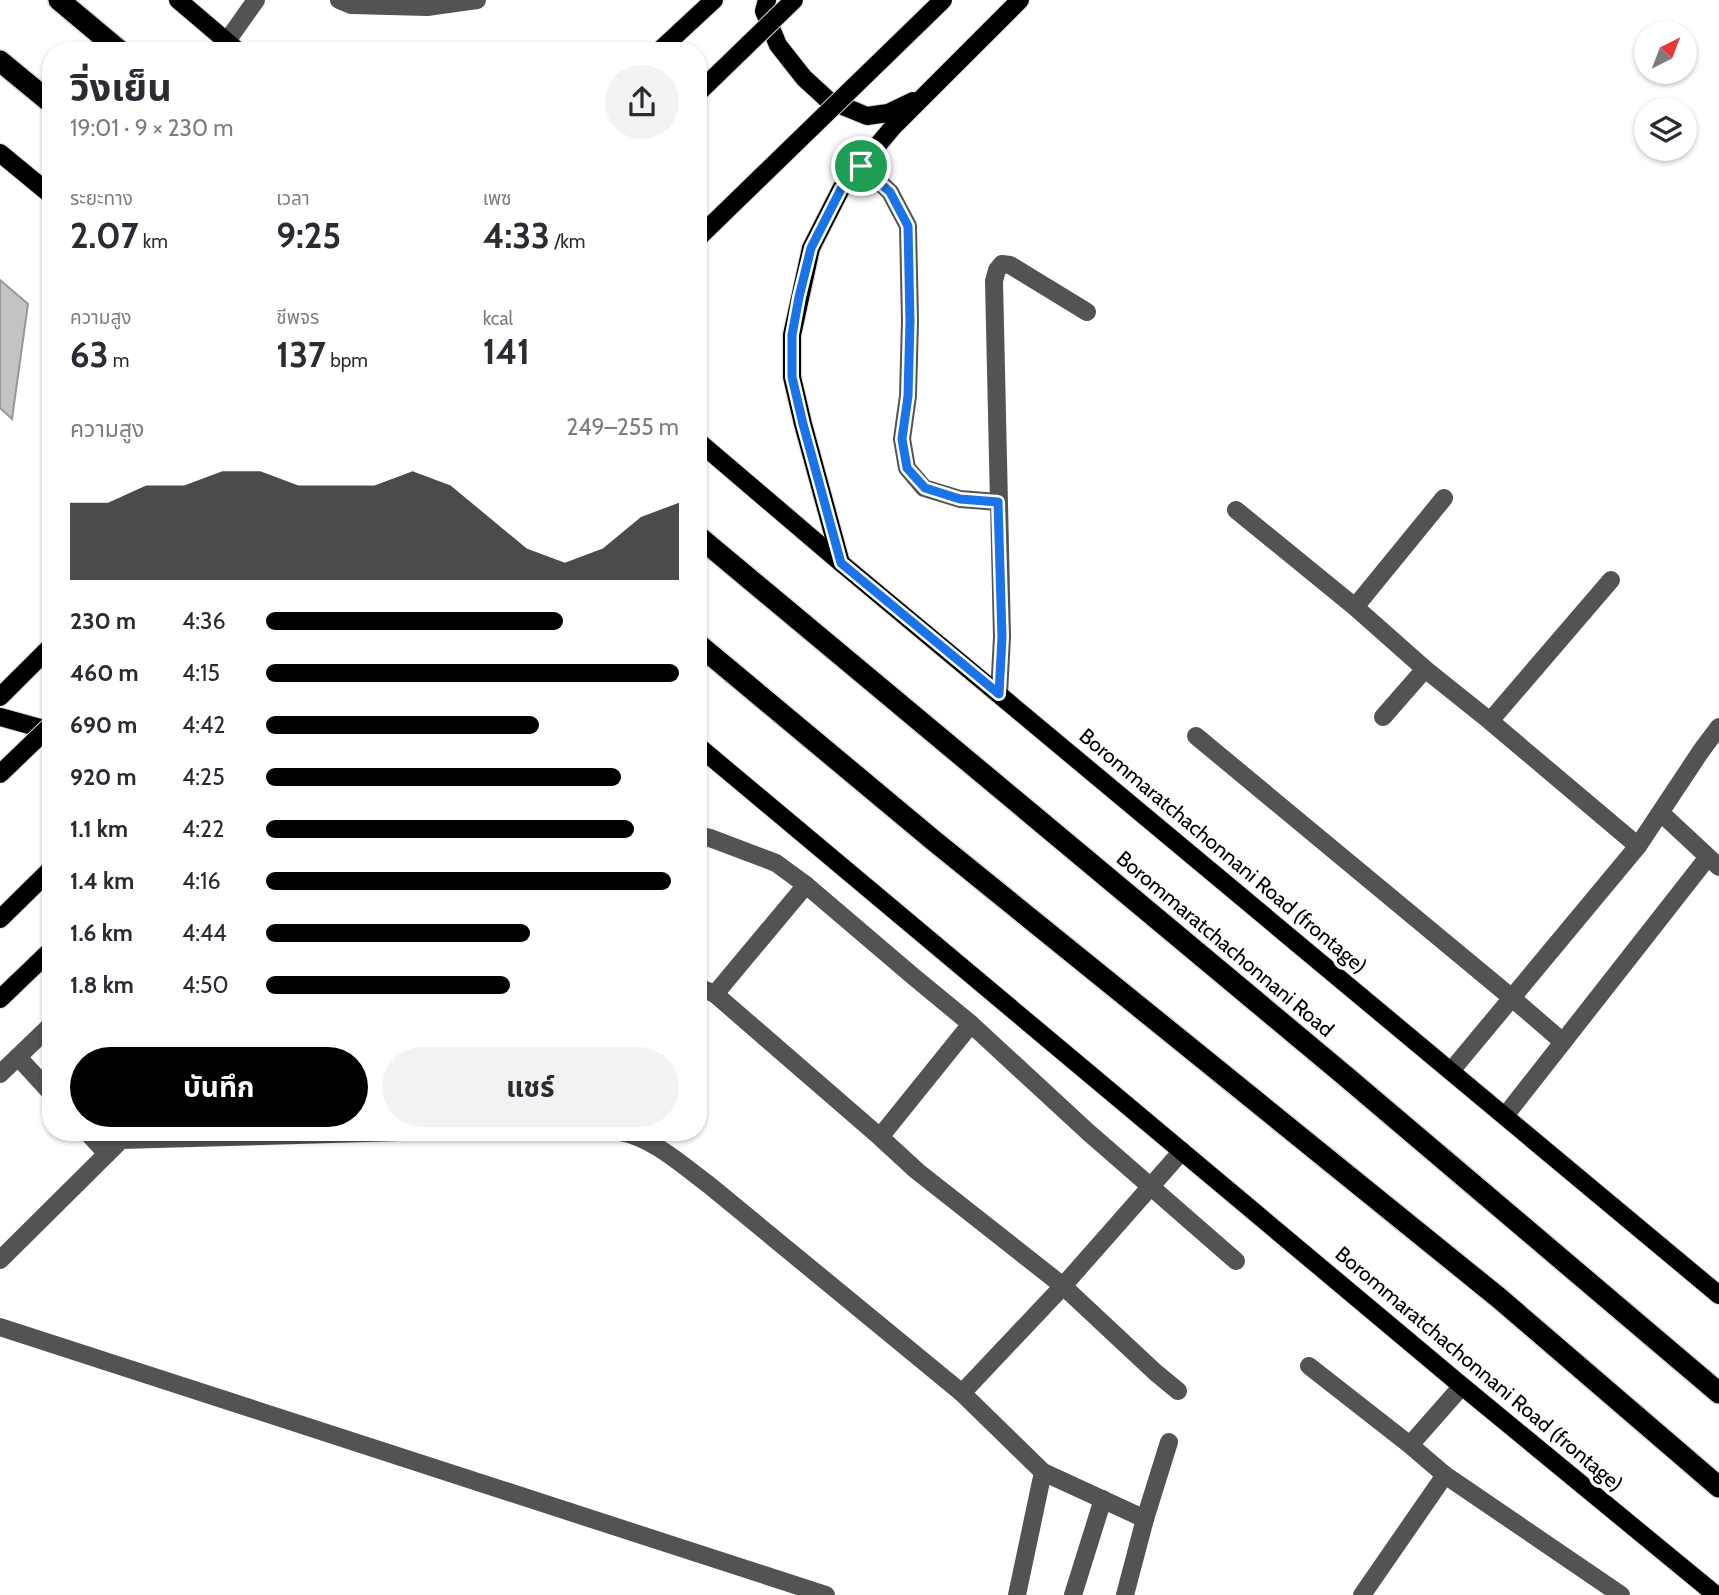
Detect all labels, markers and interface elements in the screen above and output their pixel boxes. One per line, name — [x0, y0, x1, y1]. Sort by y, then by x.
north arrow — [1634, 21, 1698, 84]
map controls — [1634, 21, 1697, 161]
text: วิ่งเย็น — [70, 64, 172, 111]
button: share — [605, 65, 679, 139]
button: layers — [1634, 98, 1697, 161]
text: 19:01 · 9 × 230 m — [70, 114, 233, 142]
pin — [831, 136, 891, 196]
icon: arrive — [842, 147, 880, 185]
text: ระยะทาง — [70, 187, 133, 210]
text: เวลา — [276, 187, 310, 210]
text: เพซ — [483, 187, 512, 210]
text: 2.07 — [70, 214, 139, 257]
text: 9:25 — [276, 214, 341, 257]
text: 4:33 — [483, 214, 550, 257]
text: km — [139, 230, 168, 253]
text: /km — [550, 230, 586, 253]
text: ความสูง — [70, 306, 131, 329]
text: ชีพจร — [276, 306, 319, 329]
text: kcal — [483, 307, 513, 330]
text: 141 — [483, 330, 530, 373]
text: 63 — [70, 333, 109, 376]
text: 137 — [276, 333, 326, 376]
text: m — [109, 349, 130, 372]
text: bpm — [326, 349, 368, 372]
text: 249–255 m — [566, 413, 679, 441]
text: ความสูง — [70, 415, 144, 443]
text: 230 m — [70, 607, 136, 635]
text: 4:36 — [182, 607, 226, 635]
text: 460 m — [70, 659, 139, 687]
text: 4:15 — [182, 659, 220, 687]
text: 690 m — [70, 711, 137, 739]
text: 4:42 — [182, 711, 225, 739]
street label: Borommaratchachonnani Road (frontage) — [1074, 723, 1372, 979]
text: 920 m — [70, 763, 137, 791]
text: 4:25 — [182, 763, 225, 791]
text: 1.1 km — [70, 815, 128, 843]
text: 4:22 — [182, 815, 224, 843]
street label: Borommaratchachonnani Road — [1111, 846, 1339, 1042]
text: 1.4 km — [70, 867, 134, 895]
text: 4:16 — [182, 867, 221, 895]
text: 1.6 km — [70, 919, 133, 947]
text: 4:44 — [182, 919, 227, 947]
text: 1.8 km — [70, 971, 134, 999]
text: 4:50 — [182, 971, 229, 999]
button: บันทึก — [70, 1047, 368, 1127]
button: แชร์ — [382, 1047, 679, 1127]
street label: Borommaratchachonnani Road (frontage) — [1331, 1241, 1628, 1496]

